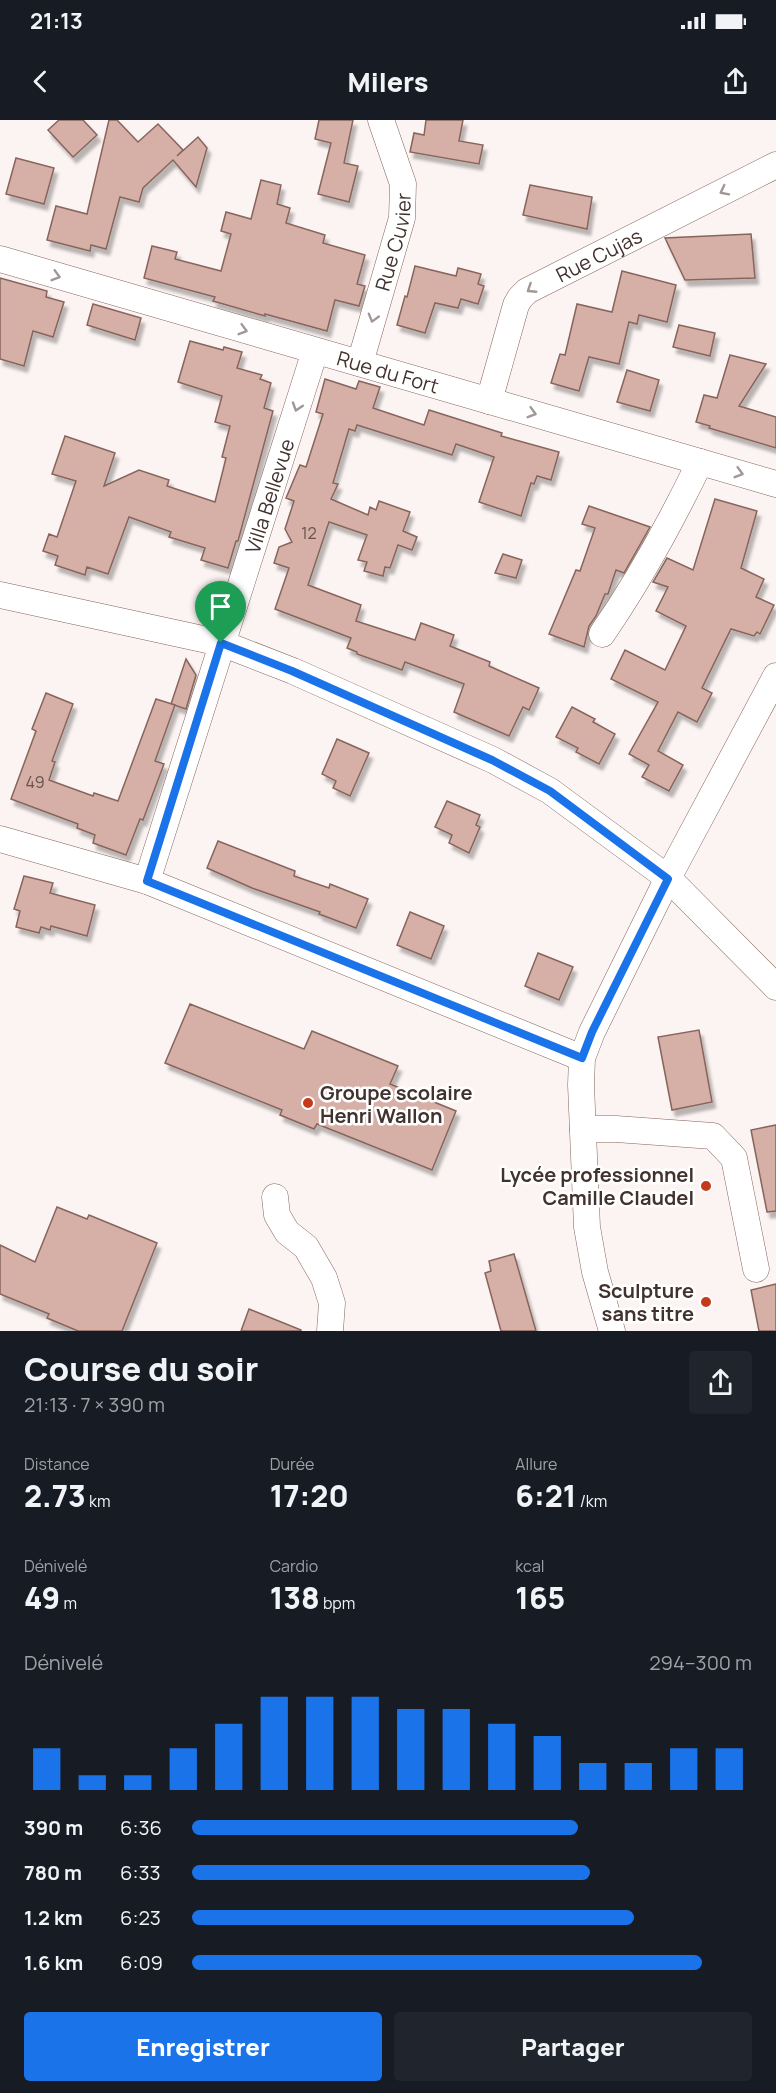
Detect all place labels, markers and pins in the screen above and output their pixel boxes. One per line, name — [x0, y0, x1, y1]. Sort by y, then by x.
pin — [195, 581, 246, 643]
place label: Groupe scolaire Henri Wallon — [320, 1079, 473, 1129]
marker: Groupe scolaire Henri Wallon — [301, 1096, 315, 1110]
place label: Lycée professionnel Camille Claudel — [500, 1161, 694, 1211]
marker: Lycée professionnel Camille Claudel — [699, 1179, 713, 1193]
place label: Sculpture sans titre — [598, 1277, 694, 1327]
marker: Sculpture sans titre — [699, 1295, 713, 1309]

